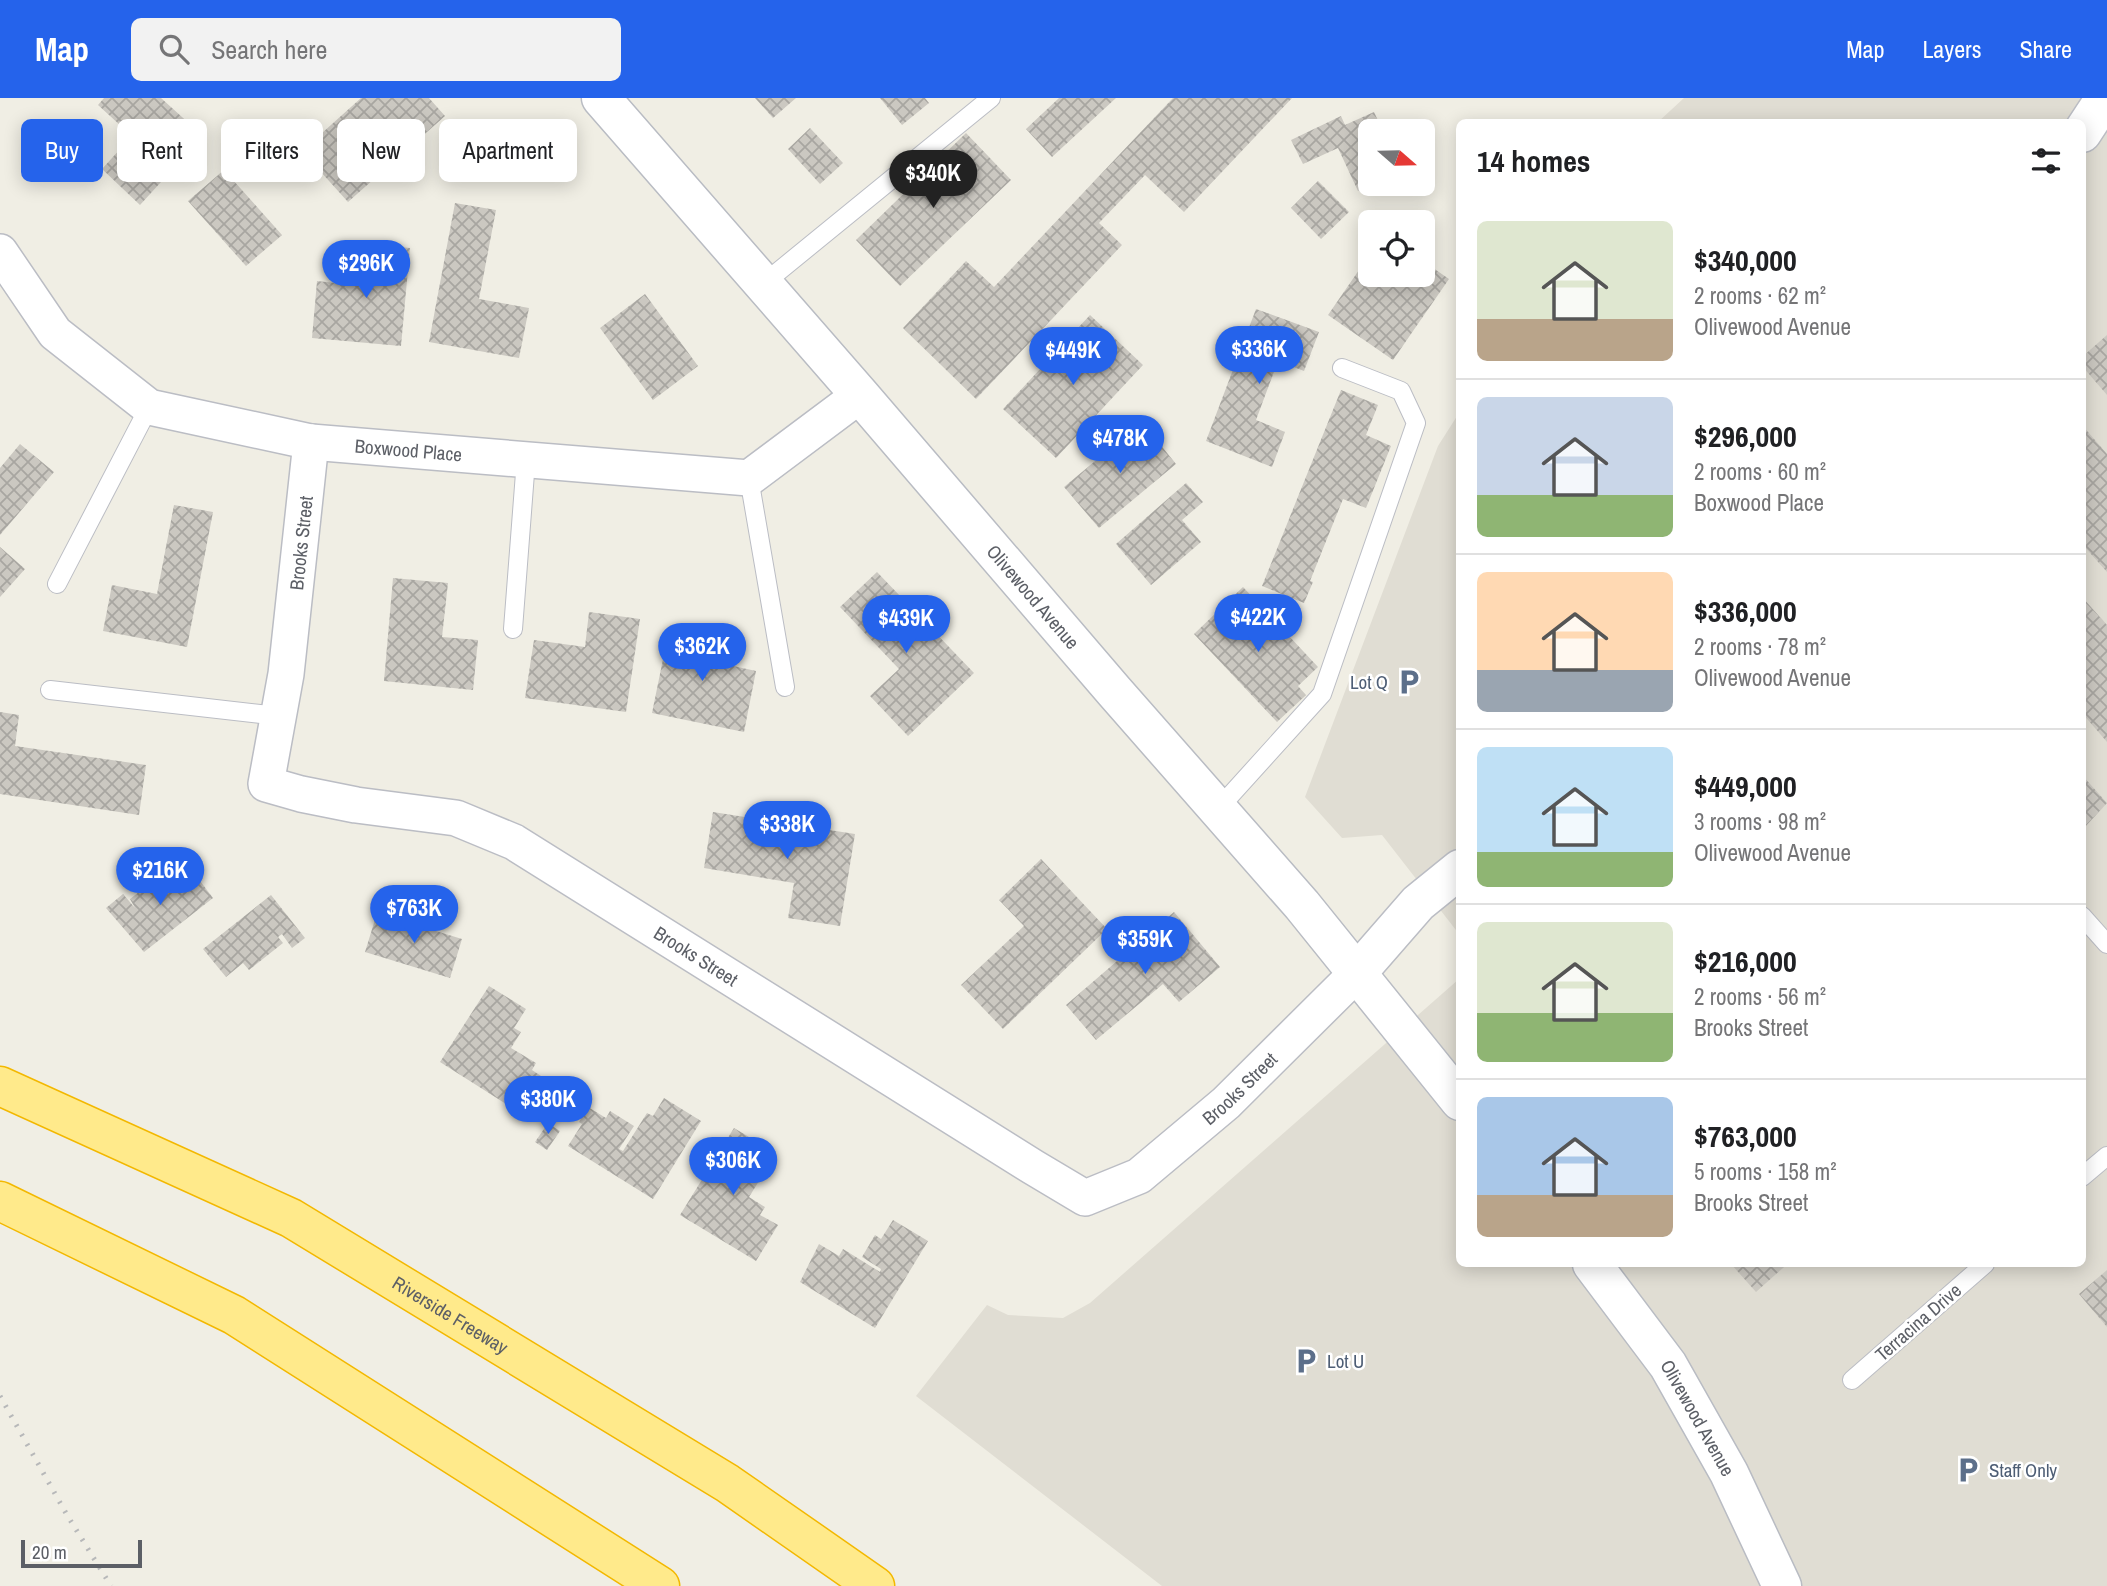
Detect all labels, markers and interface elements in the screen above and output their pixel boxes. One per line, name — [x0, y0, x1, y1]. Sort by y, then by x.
search box — [131, 18, 621, 81]
text: Map — [35, 27, 89, 71]
icon: search — [155, 30, 193, 68]
text: Search here — [211, 32, 327, 67]
text: Map — [1846, 33, 1884, 65]
text: Layers — [1922, 33, 1981, 65]
text: Share — [2019, 33, 2072, 65]
chip: Buy — [21, 119, 103, 182]
chip: Rent — [117, 119, 207, 182]
chip: Filters — [221, 119, 323, 182]
chip: New — [337, 119, 425, 182]
chip: Apartment — [439, 119, 577, 182]
north arrow — [1358, 119, 1435, 196]
map controls — [1358, 119, 1435, 287]
text: 14 homes — [1477, 141, 1591, 181]
icon: filters — [2027, 142, 2065, 180]
pin: $340K — [884, 150, 982, 210]
text: $340K — [905, 157, 961, 188]
button: locate — [1358, 210, 1435, 287]
pin: $296K — [317, 240, 415, 300]
text: $340,000 — [1694, 240, 1797, 280]
text: $296K — [338, 247, 394, 278]
icon: home — [1533, 249, 1617, 333]
text: 2 rooms · 62 m² — [1694, 280, 1826, 311]
text: Olivewood Avenue — [1694, 311, 1851, 342]
pin: $336K — [1210, 327, 1308, 386]
pin: $449K — [1024, 328, 1122, 387]
text: $336K — [1231, 333, 1287, 364]
text: $449K — [1045, 334, 1101, 365]
pin: $478K — [1071, 416, 1169, 475]
text: $296,000 — [1694, 416, 1797, 456]
text: $478K — [1092, 422, 1148, 453]
icon: home — [1533, 425, 1617, 509]
street label: Boxwood Place — [354, 433, 463, 467]
text: 2 rooms · 60 m² — [1694, 456, 1826, 487]
text: Boxwood Place — [1694, 487, 1824, 518]
street label: Brooks Street — [283, 494, 319, 591]
street label: Olivewood Avenue — [981, 539, 1085, 655]
text: $336,000 — [1694, 591, 1797, 631]
pin: $422K — [1209, 594, 1307, 654]
pin: $439K — [857, 596, 955, 655]
icon: home — [1533, 600, 1617, 684]
text: $422K — [1230, 601, 1286, 632]
text: $439K — [878, 602, 934, 633]
pin: $362K — [653, 624, 751, 683]
text: $362K — [674, 630, 730, 661]
text: 2 rooms · 78 m² — [1694, 631, 1826, 662]
text: Olivewood Avenue — [1694, 662, 1851, 693]
parking icon: Lot Q — [1394, 667, 1424, 697]
place label: Lot Q — [1350, 669, 1388, 695]
text: $449,000 — [1694, 766, 1797, 806]
icon: home — [1533, 775, 1617, 859]
pin: $338K — [738, 802, 836, 861]
text: 3 rooms · 98 m² — [1694, 806, 1826, 837]
text: $338K — [759, 808, 815, 839]
text: Olivewood Avenue — [1694, 837, 1851, 868]
pin: $216K — [111, 848, 209, 907]
text: $216K — [132, 854, 188, 885]
pin: $763K — [365, 886, 463, 945]
text: $763K — [386, 892, 442, 923]
pin: $359K — [1096, 916, 1194, 976]
street label: Brooks Street — [649, 920, 744, 992]
text: $359K — [1117, 923, 1173, 954]
text: $216,000 — [1694, 941, 1797, 981]
icon: home — [1533, 950, 1617, 1034]
text: 2 rooms · 56 m² — [1694, 981, 1826, 1012]
text: Brooks Street — [1694, 1012, 1808, 1043]
street label: Brooks Street — [1197, 1046, 1283, 1130]
pin: $380K — [499, 1076, 597, 1136]
text: $380K — [520, 1083, 576, 1114]
text: $763,000 — [1694, 1116, 1797, 1156]
icon: home — [1533, 1125, 1617, 1209]
pin: $306K — [684, 1138, 782, 1197]
text: $306K — [705, 1144, 761, 1175]
text: 5 rooms · 158 m² — [1694, 1156, 1837, 1187]
text: Brooks Street — [1694, 1187, 1808, 1218]
street label: Riverside Freeway — [388, 1270, 513, 1360]
street label: Terracina Drive — [1869, 1277, 1967, 1367]
parking icon: Lot U — [1291, 1346, 1321, 1376]
place label: Lot U — [1327, 1348, 1364, 1374]
street label: Olivewood Avenue — [1655, 1355, 1741, 1481]
parking icon: Staff Only — [1953, 1455, 1983, 1485]
place label: Staff Only — [1989, 1457, 2057, 1483]
scale bar — [21, 1537, 142, 1569]
text: 20 m — [32, 1539, 67, 1565]

